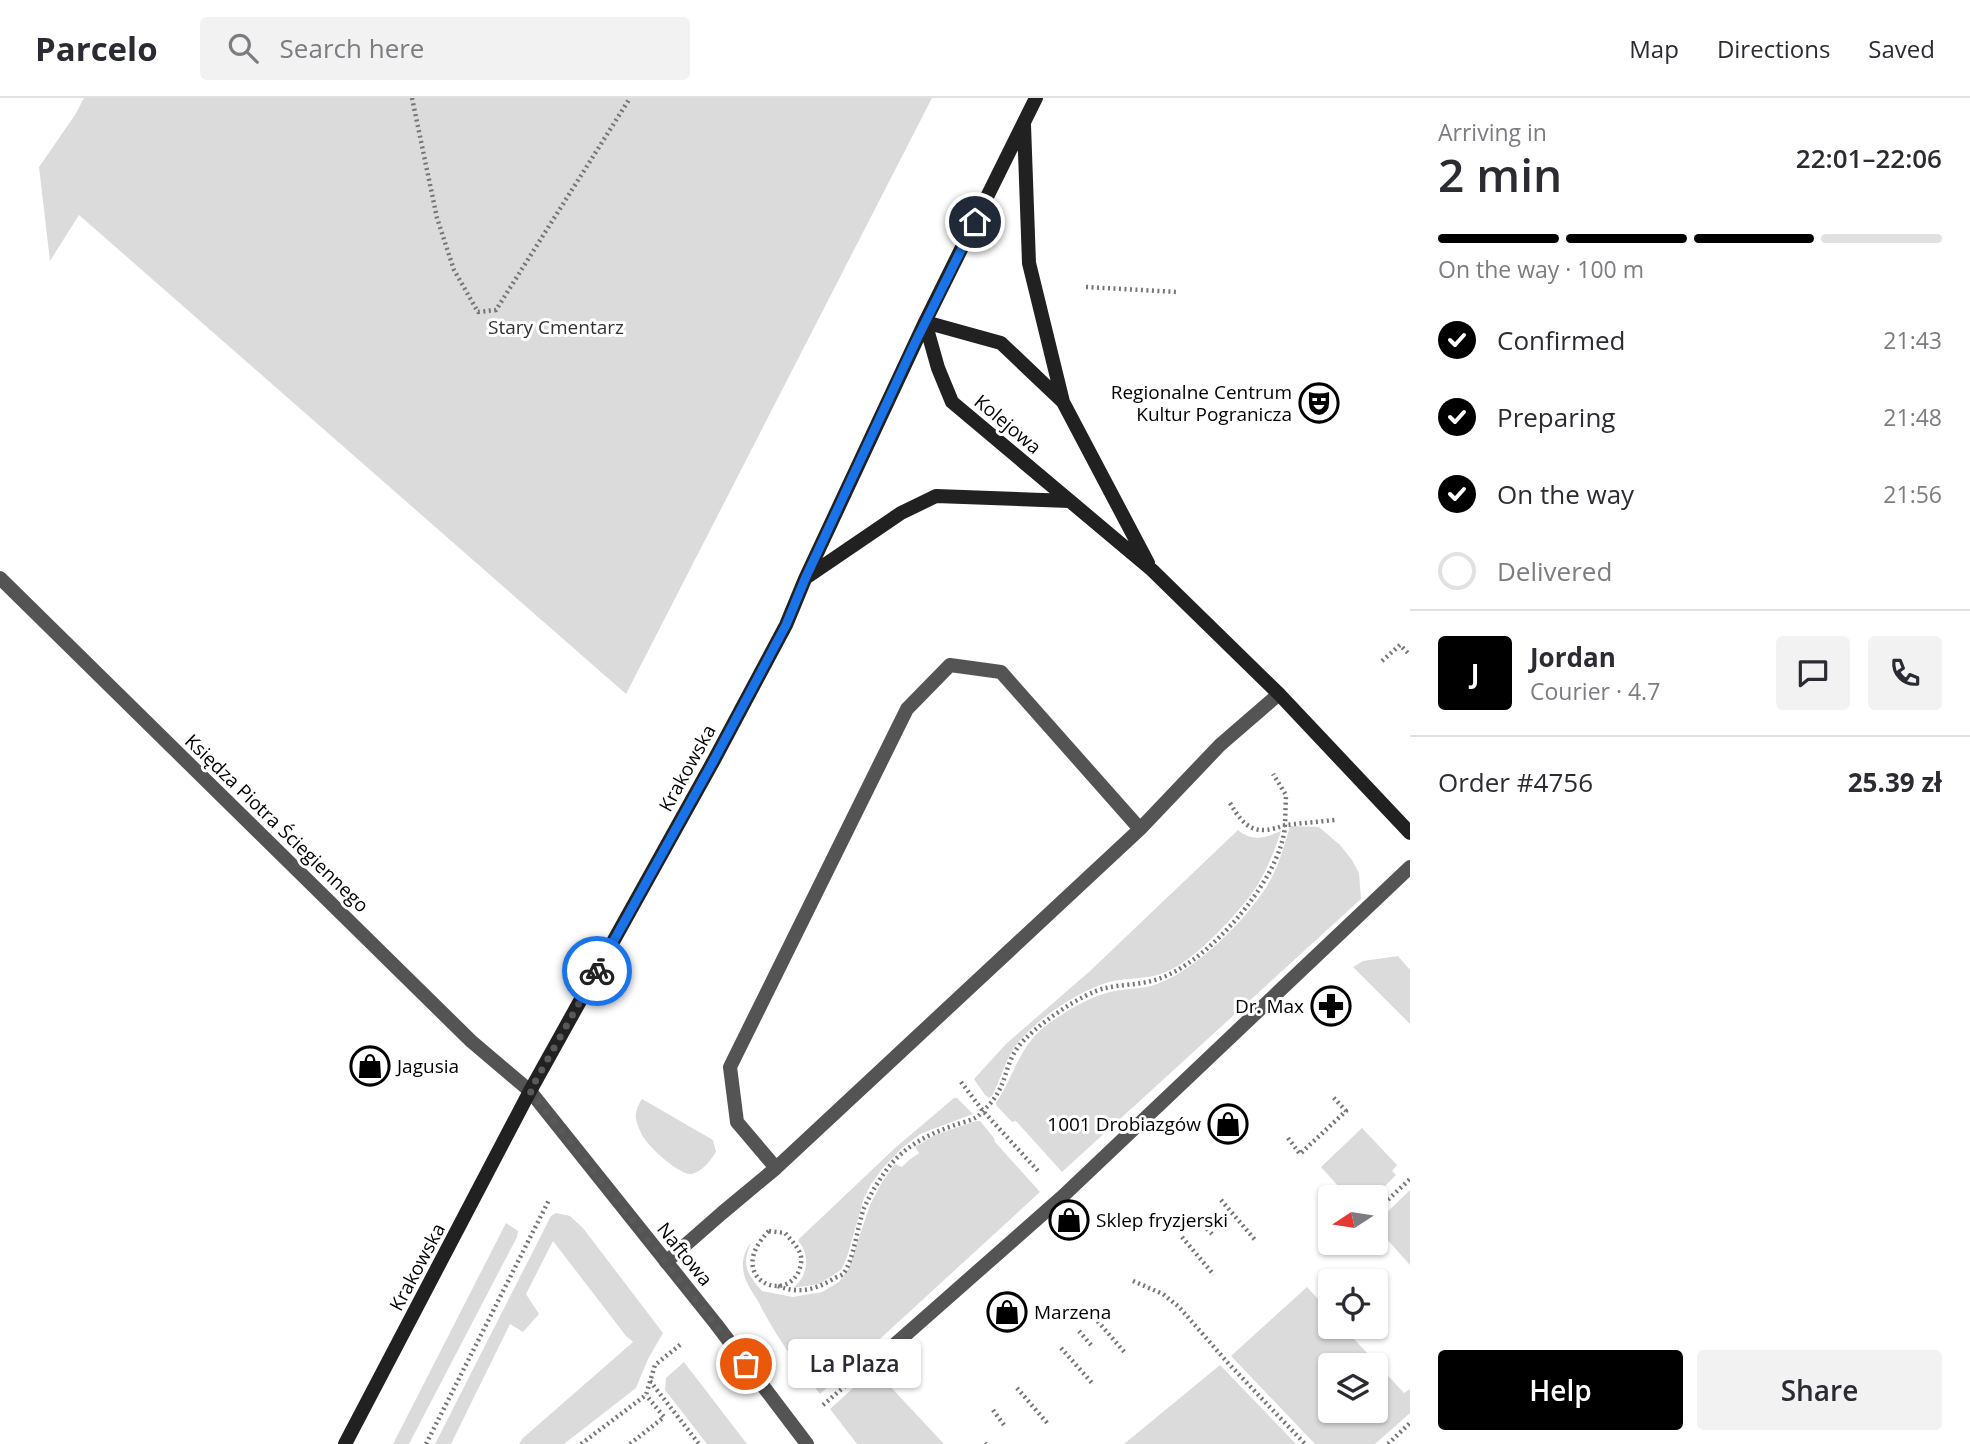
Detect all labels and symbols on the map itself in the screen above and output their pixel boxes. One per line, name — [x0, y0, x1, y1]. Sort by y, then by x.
pin — [945, 192, 1005, 252]
park label: Stary Cmentarz — [488, 314, 624, 340]
place label: Regionalne Centrum Kultur Pogranicza — [1111, 379, 1292, 427]
theatre icon: Regionalne Centrum Kultur Pogranicza — [1298, 382, 1340, 424]
street label: Kolejowa — [969, 388, 1047, 460]
street label: Krakowska — [652, 720, 722, 816]
street label: Księdza Piotra Ściegiennego — [179, 728, 375, 918]
courier — [562, 936, 632, 1006]
pharmacy icon: Dr. Max — [1310, 985, 1352, 1027]
place label: Dr. Max — [1235, 993, 1304, 1019]
shop icon: Jagusia — [349, 1045, 391, 1087]
place label: Jagusia — [395, 1053, 459, 1079]
shop icon: 1001 Drobiazgów — [1207, 1103, 1249, 1145]
place label: 1001 Drobiazgów — [1047, 1111, 1201, 1137]
north arrow — [1318, 1185, 1388, 1255]
shop icon: Sklep fryzjerski — [1048, 1199, 1090, 1241]
place label: Sklep fryzjerski — [1096, 1207, 1228, 1233]
street label: Naftowa — [651, 1217, 719, 1291]
street label: Krakowska — [383, 1219, 451, 1315]
shop icon: Marzena — [986, 1291, 1028, 1333]
place label: Marzena — [1034, 1299, 1111, 1325]
pin — [716, 1334, 776, 1394]
callout: La Plaza — [788, 1340, 921, 1388]

